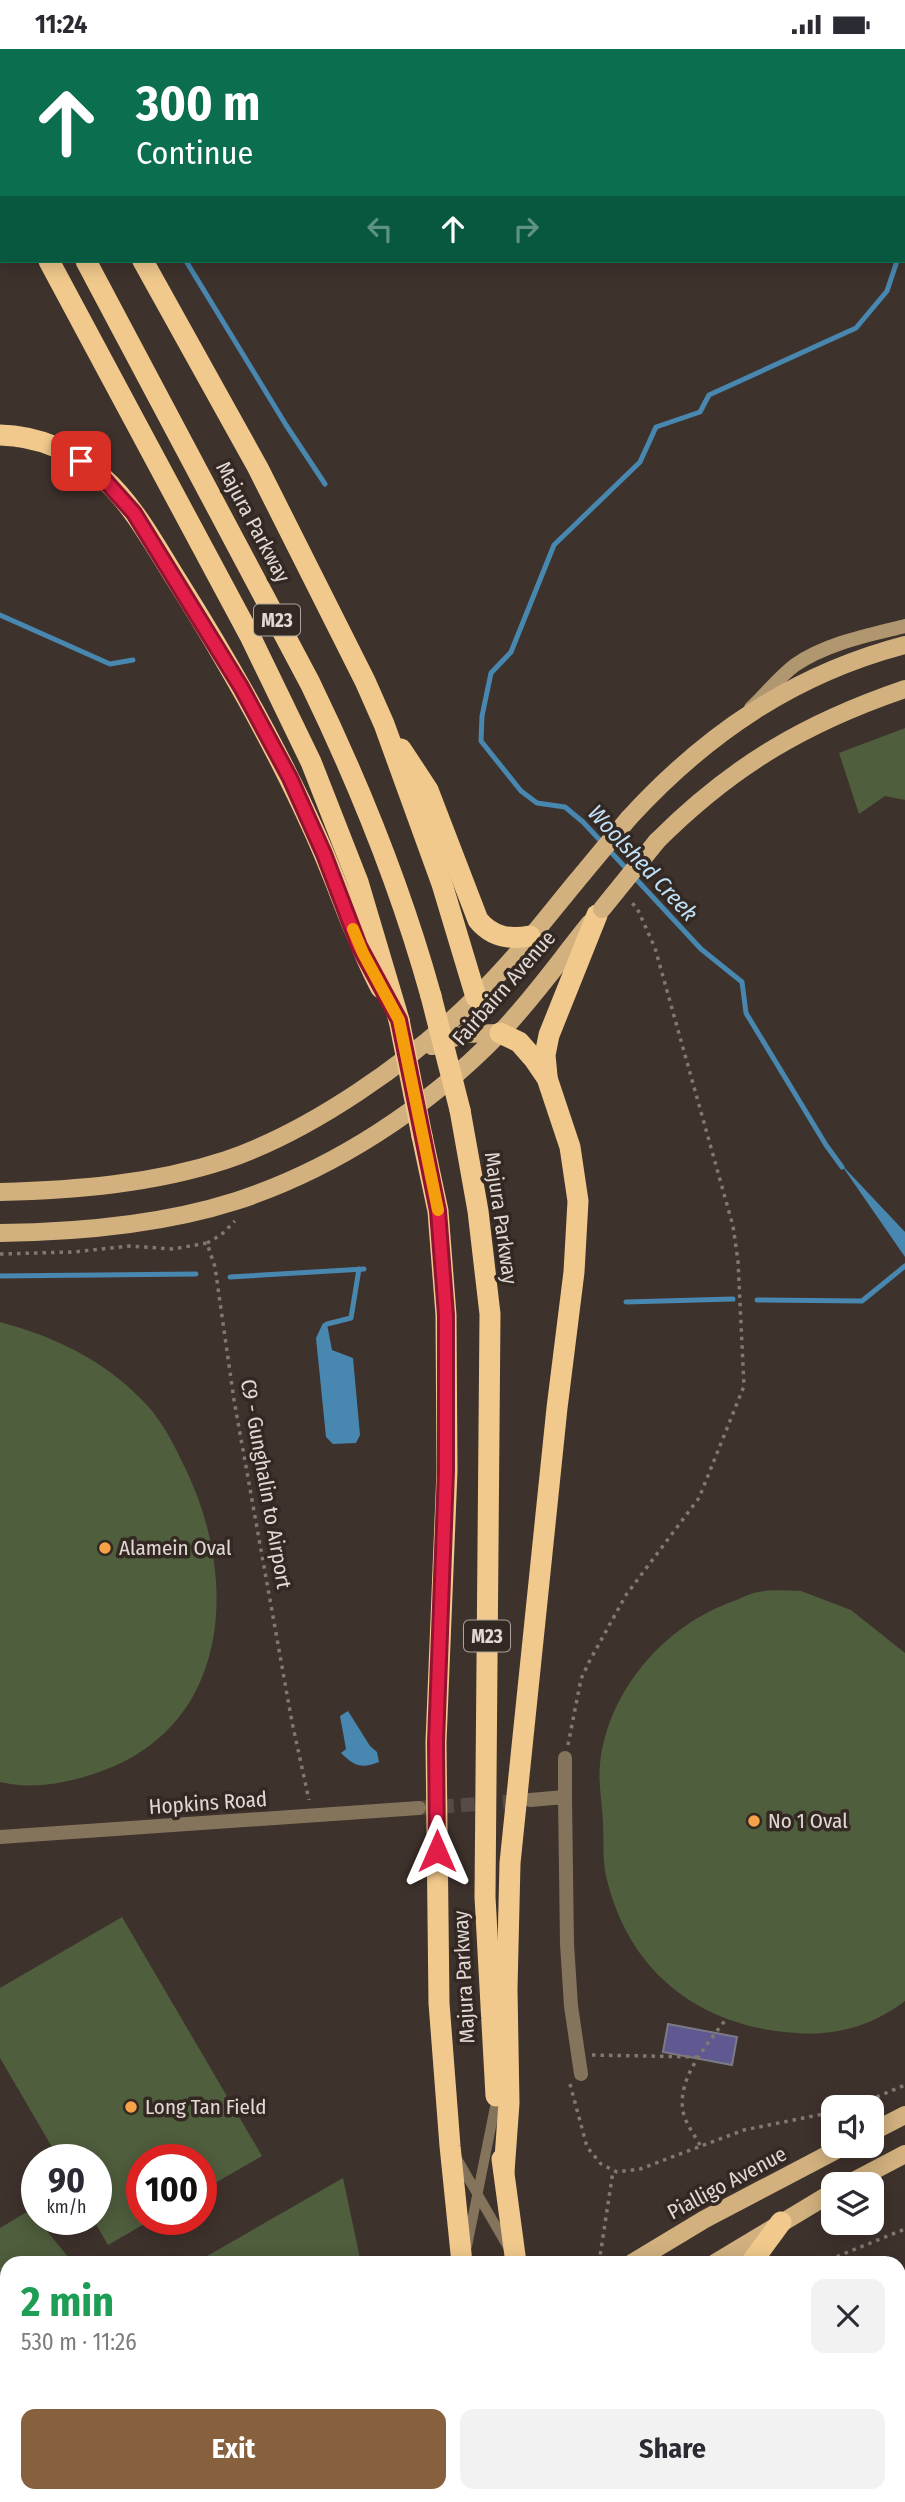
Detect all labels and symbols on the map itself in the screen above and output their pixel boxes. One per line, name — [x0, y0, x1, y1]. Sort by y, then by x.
pin — [51, 431, 111, 491]
street label: Majura Parkway — [210, 457, 296, 588]
road number: M23 — [254, 605, 300, 635]
water label: Woolshed Creek — [582, 799, 704, 927]
street label: Fairbairn Avenue — [447, 925, 561, 1051]
street label: Majura Parkway — [479, 1150, 523, 1286]
street label: C9 - Gunghalin to Airport — [235, 1377, 297, 1591]
place label: Alamein Oval — [119, 1535, 232, 1561]
marker: Alamein Oval — [97, 1540, 113, 1556]
road number: M23 — [464, 1621, 510, 1651]
street label: Hopkins Road — [148, 1786, 268, 1820]
place label: No 1 Oval — [768, 1808, 848, 1834]
marker: No 1 Oval — [746, 1813, 762, 1829]
position arrow — [400, 1814, 474, 1888]
street label: Majura Parkway — [447, 1909, 480, 2044]
place label: Long Tan Field — [145, 2094, 267, 2120]
marker: Long Tan Field — [123, 2099, 139, 2115]
street label: Pialligo Avenue — [663, 2141, 791, 2225]
speed limit sign: 100 — [126, 2144, 217, 2235]

